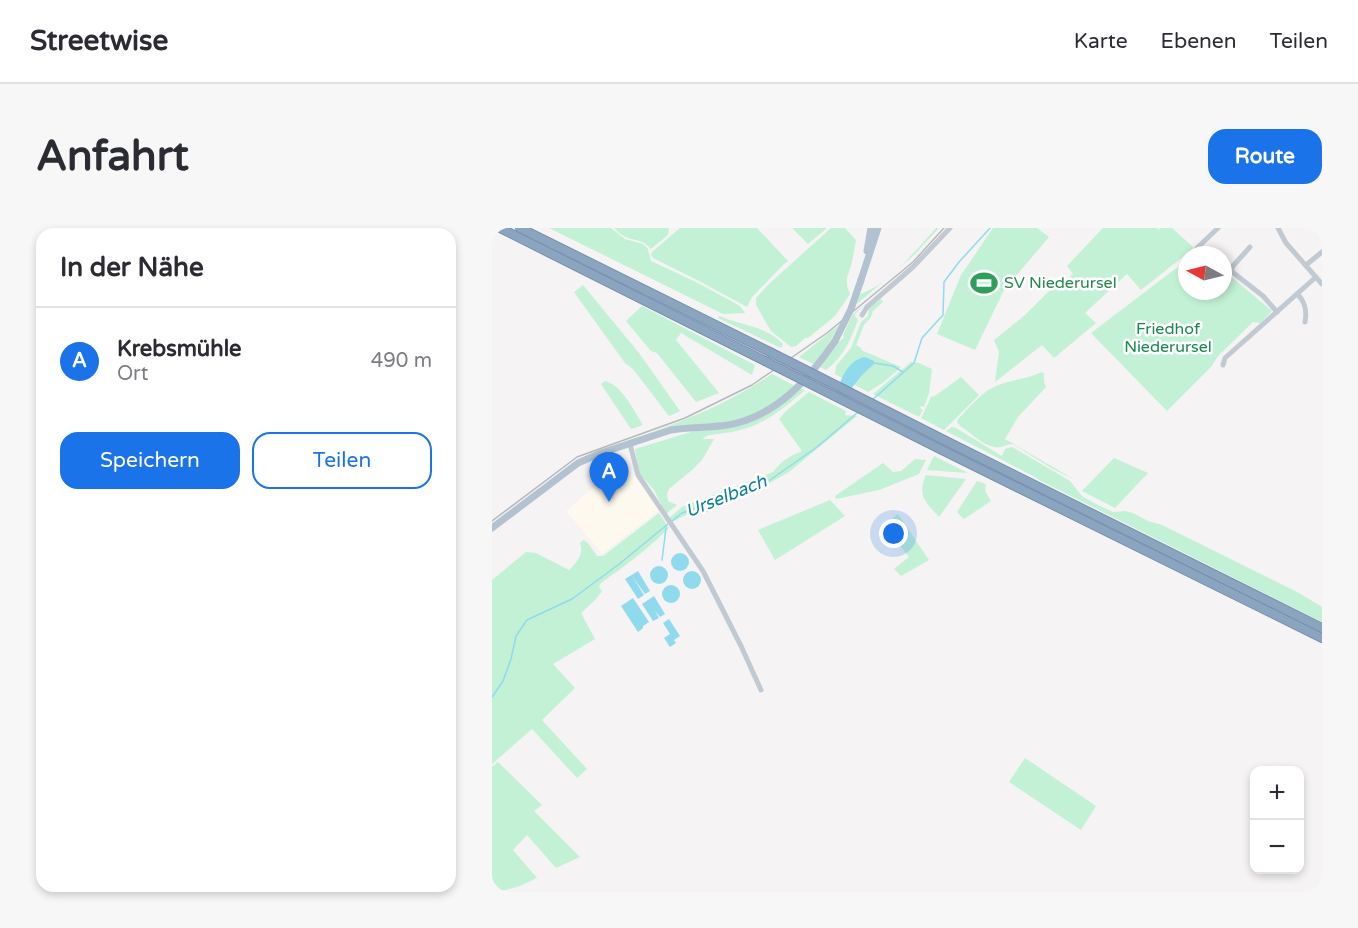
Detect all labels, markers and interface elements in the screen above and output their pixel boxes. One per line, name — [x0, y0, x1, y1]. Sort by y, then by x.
text: Streetwise — [30, 24, 168, 58]
text: Karte — [1074, 29, 1128, 54]
text: Ebenen — [1161, 29, 1237, 54]
text: Teilen — [1270, 29, 1328, 54]
button: Route — [1208, 129, 1322, 184]
text: Anfahrt — [36, 131, 189, 182]
north arrow — [1178, 246, 1232, 300]
text: In der Nähe — [60, 252, 204, 283]
sports icon: SV Niederursel — [969, 268, 999, 298]
place label: SV Niederursel — [1004, 273, 1117, 293]
park label: Friedhof Niederursel — [1124, 319, 1212, 357]
text: Krebsmühle — [117, 336, 242, 362]
text: A — [72, 349, 87, 373]
text: 490 m — [371, 349, 432, 373]
text: Ort — [117, 362, 148, 386]
button: Speichern — [60, 432, 240, 489]
button: Teilen — [252, 432, 432, 489]
pin: A — [590, 452, 628, 502]
water label: Urselbach — [682, 469, 771, 522]
your location — [879, 519, 908, 548]
map controls — [1250, 766, 1304, 874]
button: + — [1250, 766, 1304, 820]
button: − — [1250, 820, 1304, 874]

